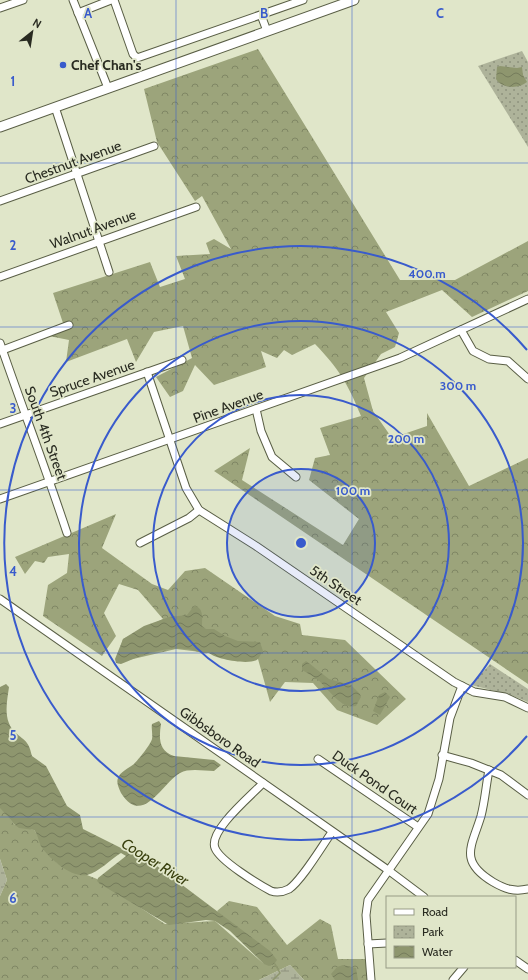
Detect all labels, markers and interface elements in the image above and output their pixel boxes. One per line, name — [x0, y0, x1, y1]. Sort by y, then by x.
text: A — [84, 5, 93, 21]
text: B — [260, 5, 268, 21]
text: C — [436, 5, 444, 21]
north arrow — [12, 12, 52, 52]
text: N — [30, 15, 44, 31]
place label: Chef Chan's — [71, 56, 141, 74]
marker: Chef Chan's — [58, 60, 68, 70]
text: 1 — [11, 73, 15, 89]
street label: Chestnut Avenue — [22, 136, 124, 188]
street label: Walnut Avenue — [48, 205, 138, 253]
text: 2 — [10, 237, 17, 253]
text: 400 m — [408, 266, 446, 281]
street label: Spruce Avenue — [47, 355, 137, 401]
text: 300 m — [440, 378, 476, 393]
street label: South 4th Street — [21, 384, 71, 482]
street label: Pine Avenue — [190, 385, 266, 427]
text: 3 — [9, 400, 17, 416]
text: 200 m — [388, 431, 424, 446]
text: 100 m — [336, 483, 370, 498]
centre of rings — [294, 536, 308, 550]
street label: 5th Street — [307, 561, 366, 609]
text: 4 — [9, 563, 17, 579]
street label: Gibbsboro Road — [176, 703, 264, 771]
text: 5 — [10, 727, 17, 743]
street label: Duck Pond Court — [329, 746, 421, 818]
water label: Cooper River — [118, 834, 193, 890]
text: 6 — [9, 890, 17, 906]
legend — [386, 896, 516, 968]
text: Road — [422, 904, 448, 919]
text: Park — [422, 924, 444, 939]
text: Water — [422, 944, 453, 959]

